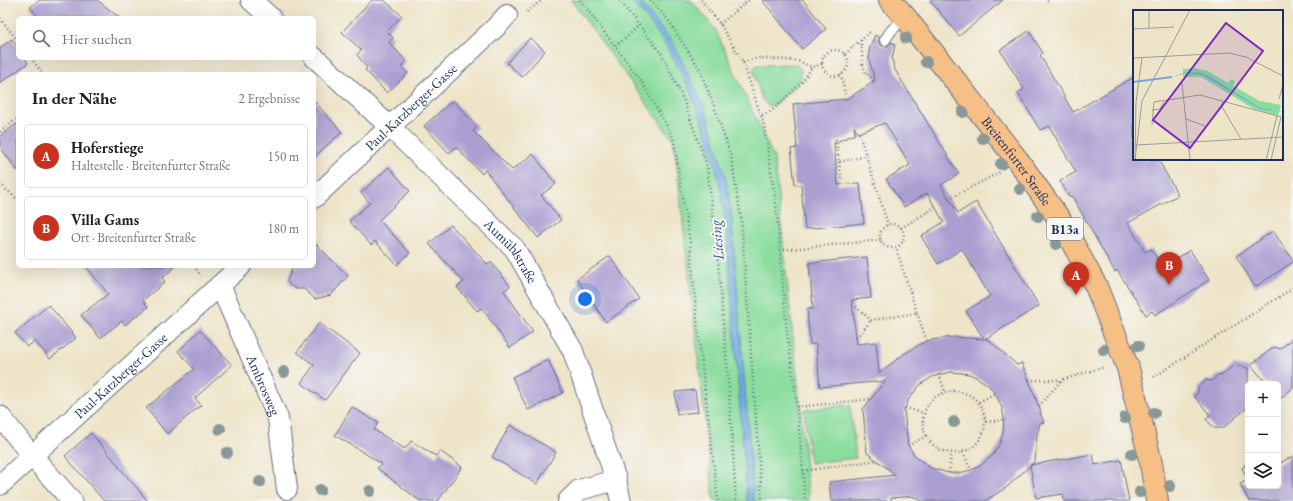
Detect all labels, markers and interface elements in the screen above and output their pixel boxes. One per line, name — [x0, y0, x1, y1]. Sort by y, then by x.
inset map — [1133, 10, 1283, 160]
search box — [16, 16, 316, 60]
icon: search — [30, 27, 52, 49]
text: Hier suchen — [62, 29, 132, 48]
street label: Paul-Katzberger-Gasse — [361, 59, 461, 155]
text: In der Nähe — [32, 87, 117, 109]
text: 2 Ergebnisse — [239, 90, 300, 107]
street label: Breitenfurter Straße — [978, 113, 1056, 209]
text: Hoferstiege — [71, 138, 143, 157]
text: A — [41, 148, 51, 165]
text: 150 m — [268, 148, 299, 165]
text: Haltestelle · Breitenfurter Straße — [71, 157, 230, 174]
text: Villa Gams — [71, 210, 139, 229]
street label: Aumühlstraße — [479, 214, 542, 287]
water label: Liesing — [705, 218, 728, 262]
road number: B13a — [1047, 218, 1083, 240]
text: B — [42, 220, 50, 237]
text: 180 m — [268, 220, 299, 237]
text: Ort · Breitenfurter Straße — [71, 229, 196, 246]
pin: B — [1156, 252, 1182, 285]
pin: A — [1063, 262, 1089, 295]
your location — [575, 289, 595, 309]
street label: Paul-Katzberger-Gasse — [70, 328, 171, 422]
street label: Ambrosweg — [242, 351, 285, 419]
map controls — [1245, 381, 1281, 489]
button: + — [1245, 381, 1281, 417]
button: − — [1245, 417, 1281, 453]
button: layers — [1245, 453, 1281, 489]

